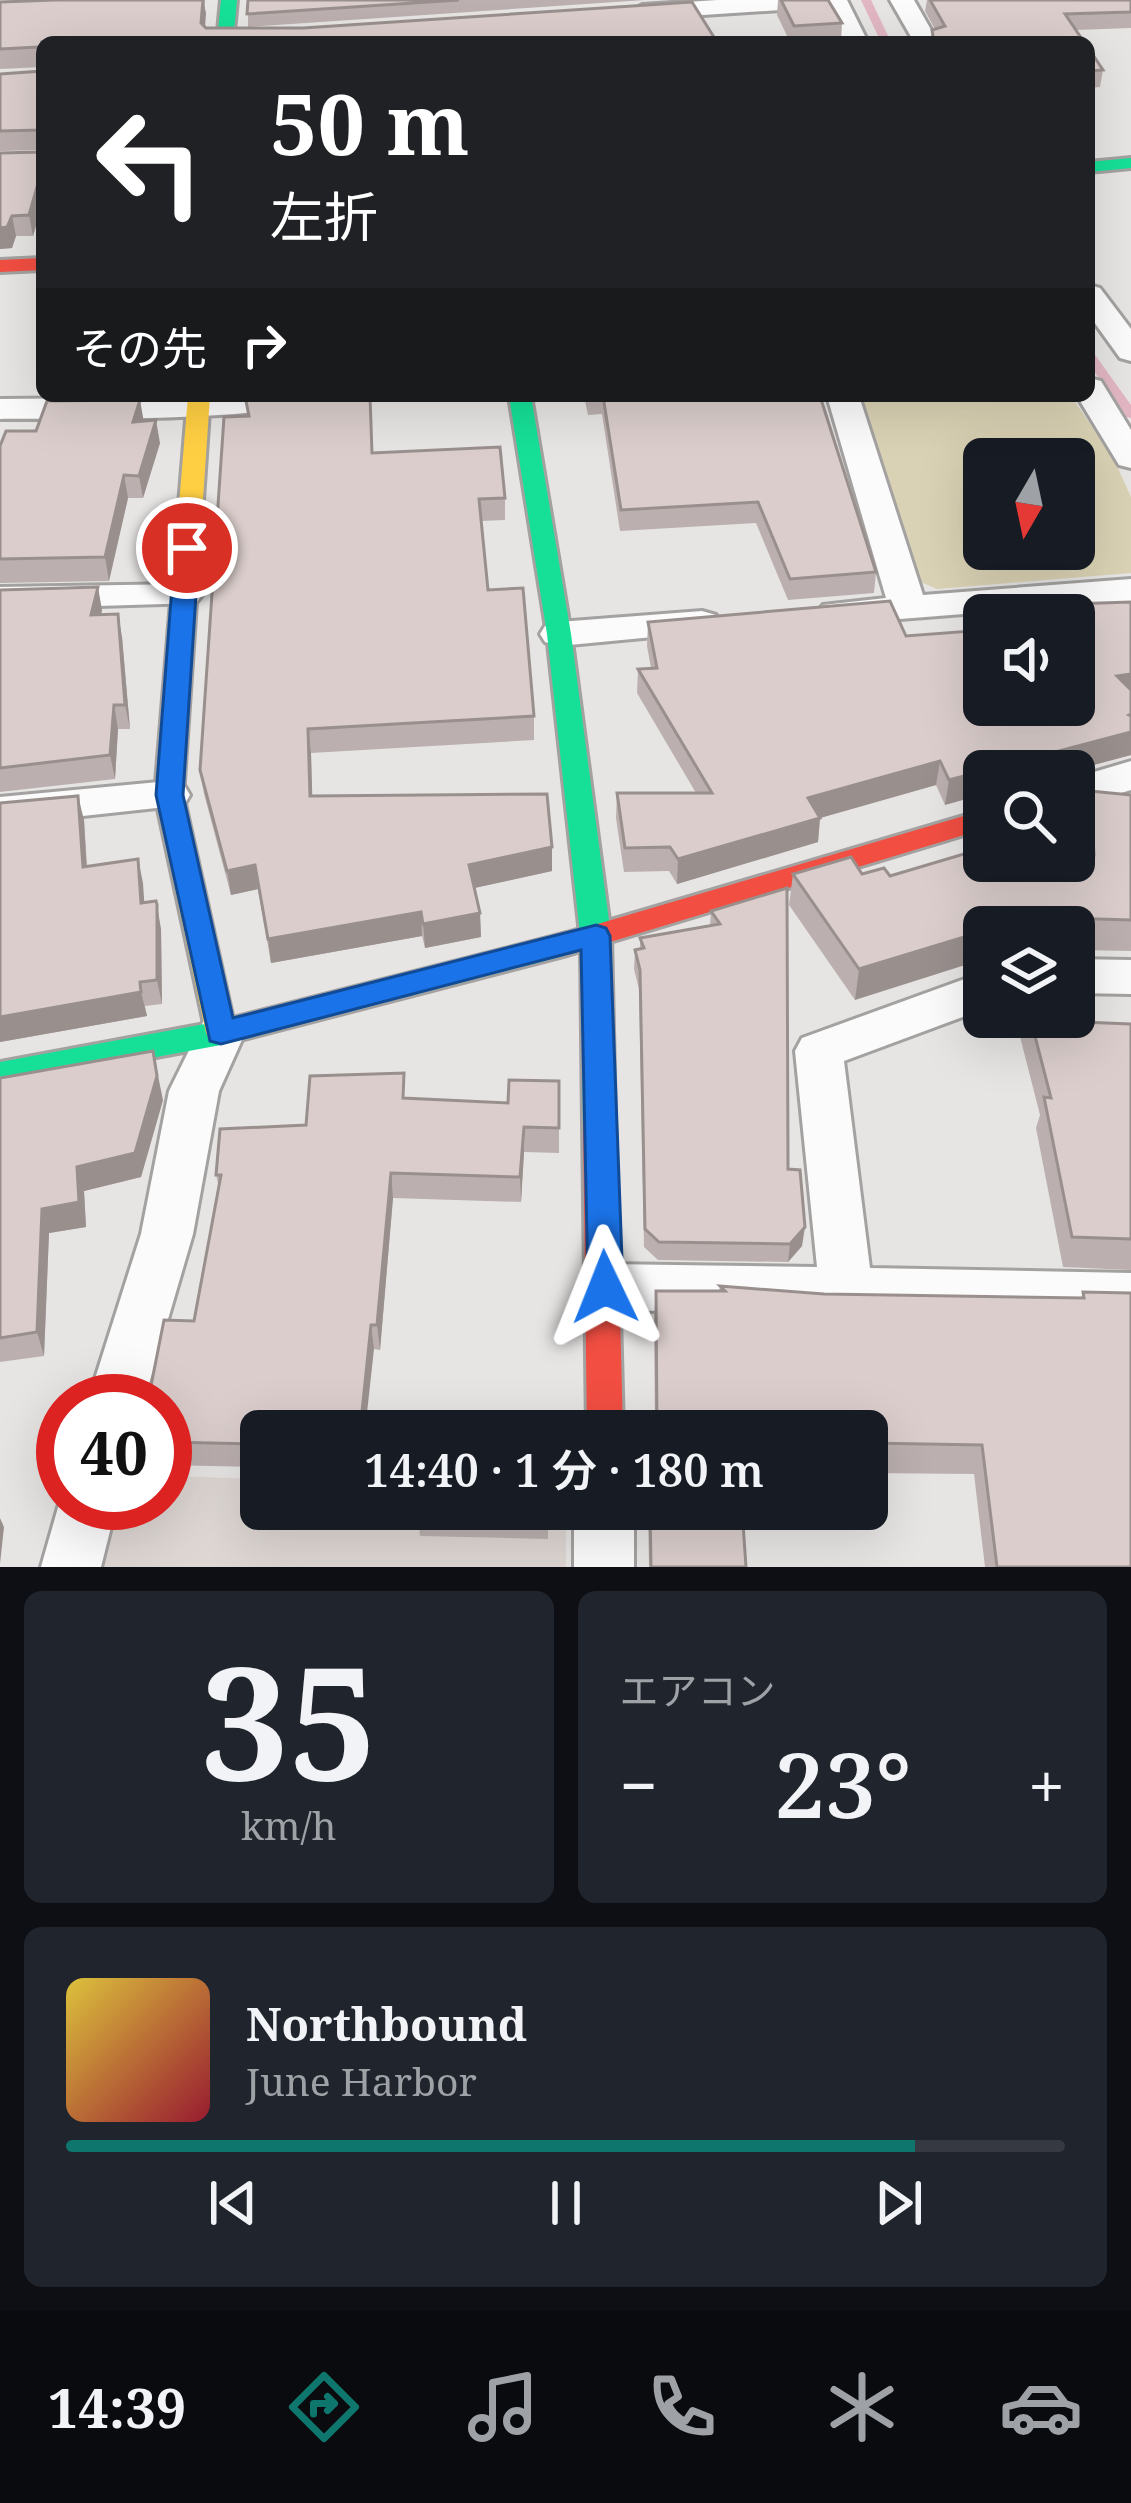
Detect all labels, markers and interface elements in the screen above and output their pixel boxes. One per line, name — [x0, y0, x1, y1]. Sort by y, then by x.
text: 50 m — [270, 65, 470, 180]
icon: left — [72, 84, 228, 240]
text: 左折 — [270, 179, 378, 253]
icon: right — [231, 312, 297, 378]
text: その先 — [72, 317, 207, 378]
north arrow — [963, 438, 1095, 570]
map controls — [963, 438, 1095, 1038]
pin — [136, 497, 238, 599]
icon: arrive — [154, 515, 220, 581]
button: sound — [963, 594, 1095, 726]
button: search — [963, 750, 1095, 882]
button: layers — [963, 906, 1095, 1038]
position arrow — [542, 1224, 668, 1350]
speed limit sign: 40 — [36, 1374, 192, 1530]
text: 14:40 · 1 分 · 180 m — [364, 1439, 764, 1500]
text: 35 — [201, 1613, 377, 1826]
text: エアコン — [620, 1663, 776, 1716]
text: 23° — [774, 1722, 912, 1844]
text: − — [620, 1739, 658, 1829]
text: + — [1028, 1739, 1065, 1829]
text: km/h — [241, 1798, 337, 1851]
text: Northbound — [246, 1993, 527, 2054]
text: June Harbor — [246, 2054, 477, 2107]
icon: previous — [200, 2170, 266, 2236]
icon: pause — [533, 2170, 599, 2236]
icon: next — [866, 2170, 932, 2236]
icon: directions — [282, 2365, 366, 2449]
icon: music — [461, 2365, 545, 2449]
icon: phone — [640, 2365, 724, 2449]
icon: climate — [820, 2365, 904, 2449]
icon: car — [999, 2365, 1083, 2449]
text: 14:39 — [48, 2370, 186, 2444]

